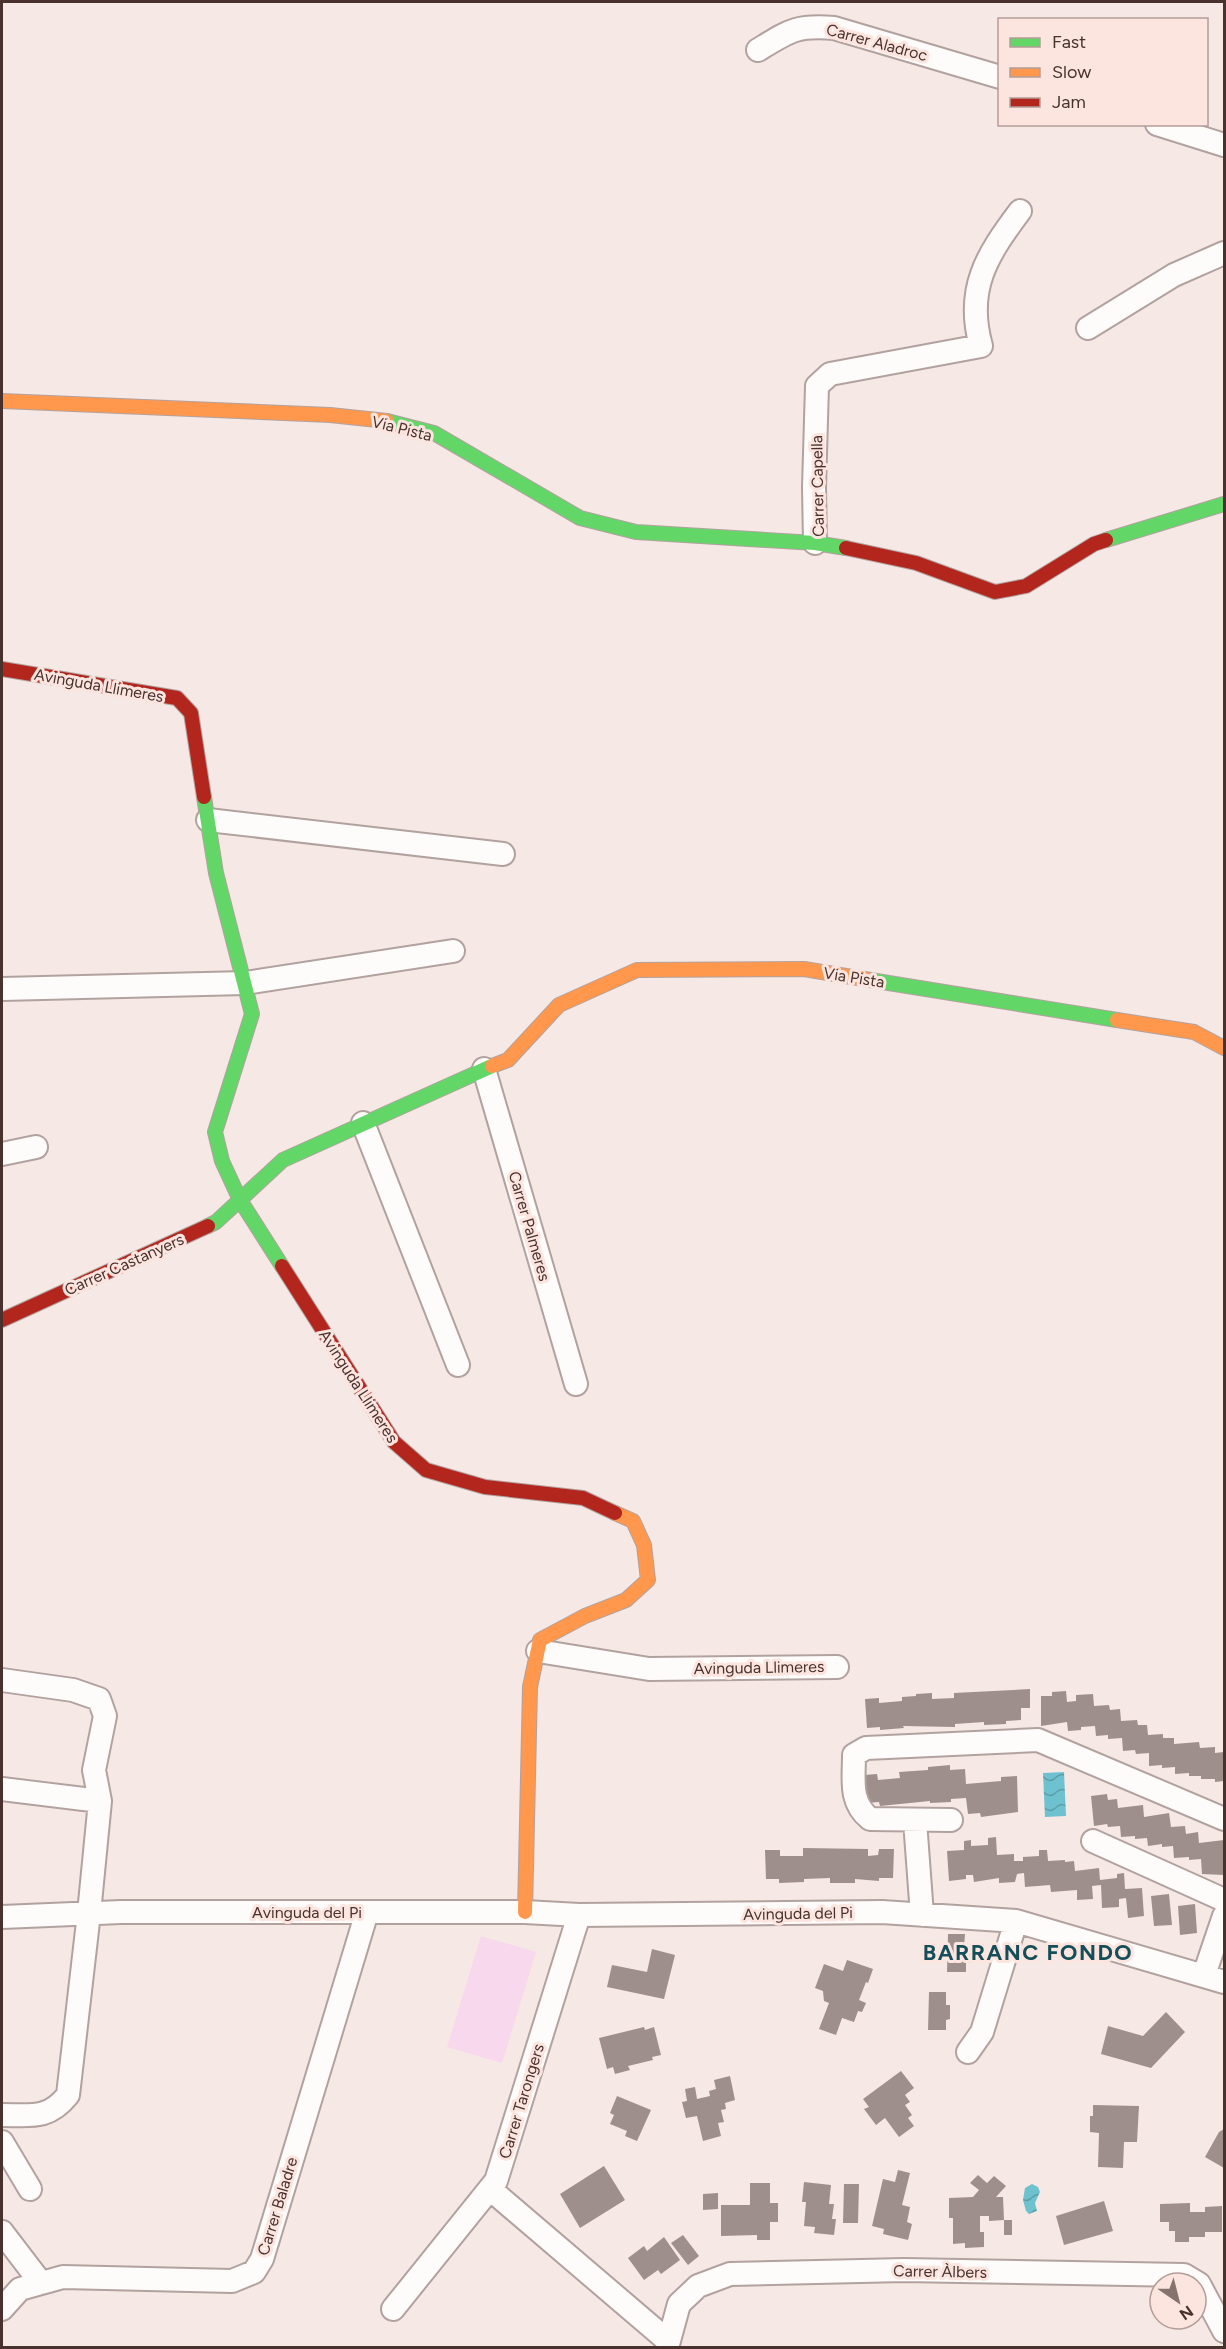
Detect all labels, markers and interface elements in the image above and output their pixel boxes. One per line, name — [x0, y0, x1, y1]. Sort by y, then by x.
legend — [998, 18, 1208, 126]
street label: Carrer Aladroc — [824, 20, 930, 65]
text: Fast — [1052, 31, 1086, 53]
text: Slow — [1052, 61, 1091, 83]
text: Jam — [1052, 91, 1086, 113]
street label: Via Pista — [370, 412, 434, 445]
street label: Carrer Capella — [807, 435, 828, 537]
street label: Avinguda Llimeres — [33, 665, 165, 706]
street label: Via Pista — [822, 963, 886, 992]
street label: Carrer Palmeres — [505, 1169, 554, 1283]
street label: Carrer Castanyers — [62, 1230, 187, 1299]
street label: Avinguda Llimeres — [315, 1326, 402, 1446]
street label: Avinguda Llimeres — [693, 1657, 825, 1678]
street label: Avinguda del Pi — [252, 1903, 362, 1922]
street label: Avinguda del Pi — [743, 1903, 853, 1924]
district label: BARRANC FONDO — [923, 1939, 1133, 1966]
street label: Carrer Tarongers — [495, 2041, 548, 2161]
street label: Carrer Baladre — [254, 2154, 302, 2258]
street label: Carrer Àlbers — [893, 2261, 987, 2282]
north arrow — [1148, 2271, 1208, 2331]
text: N — [1176, 2302, 1197, 2324]

